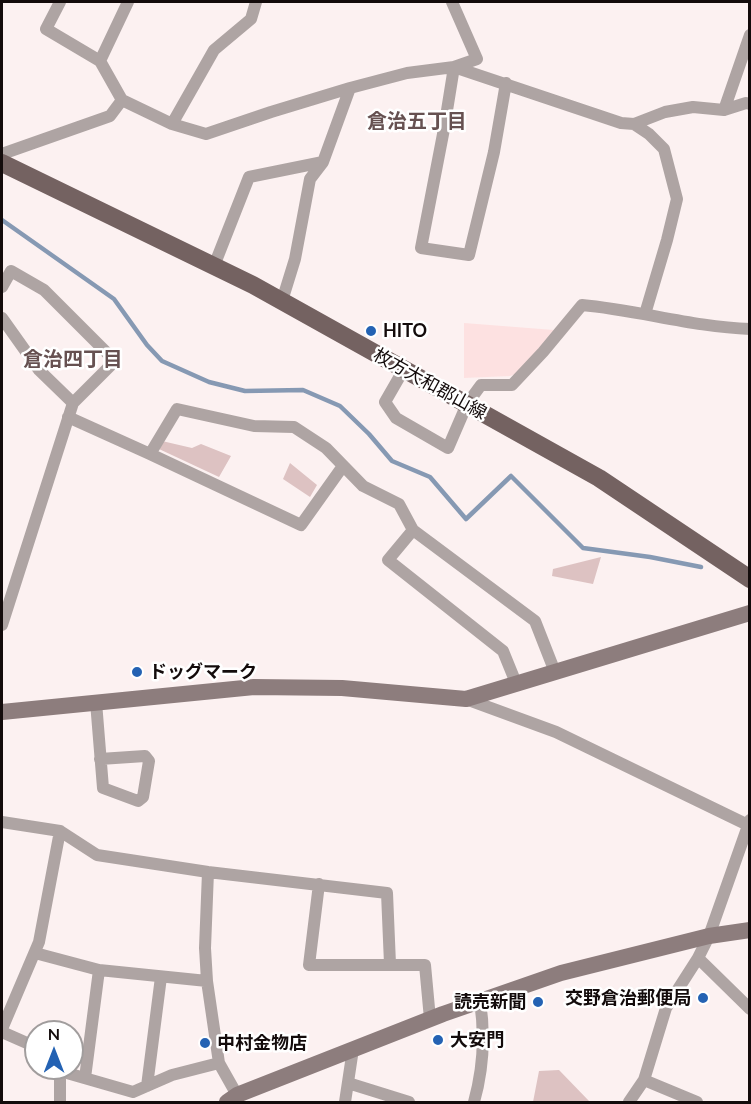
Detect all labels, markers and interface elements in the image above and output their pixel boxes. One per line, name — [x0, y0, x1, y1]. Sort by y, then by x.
district label: 倉治五丁目 — [367, 110, 467, 134]
place label: HITO — [383, 320, 427, 342]
marker: HITO — [364, 324, 378, 338]
street label: 枚方大和郡山線 — [370, 344, 490, 424]
district label: 倉治四丁目 — [23, 348, 123, 372]
place label: ドッグマーク — [149, 661, 257, 683]
marker: ドッグマーク — [130, 665, 144, 679]
place label: 交野倉治郵便局 — [565, 987, 691, 1009]
place label: 読売新聞 — [454, 991, 526, 1013]
marker: 交野倉治郵便局 — [696, 991, 710, 1005]
marker: 読売新聞 — [531, 995, 545, 1009]
north arrow — [24, 1020, 84, 1080]
text: N — [48, 1024, 60, 1043]
place label: 大安門 — [450, 1029, 504, 1051]
place label: 中村金物店 — [217, 1032, 307, 1054]
marker: 大安門 — [431, 1033, 445, 1047]
marker: 中村金物店 — [198, 1036, 212, 1050]

